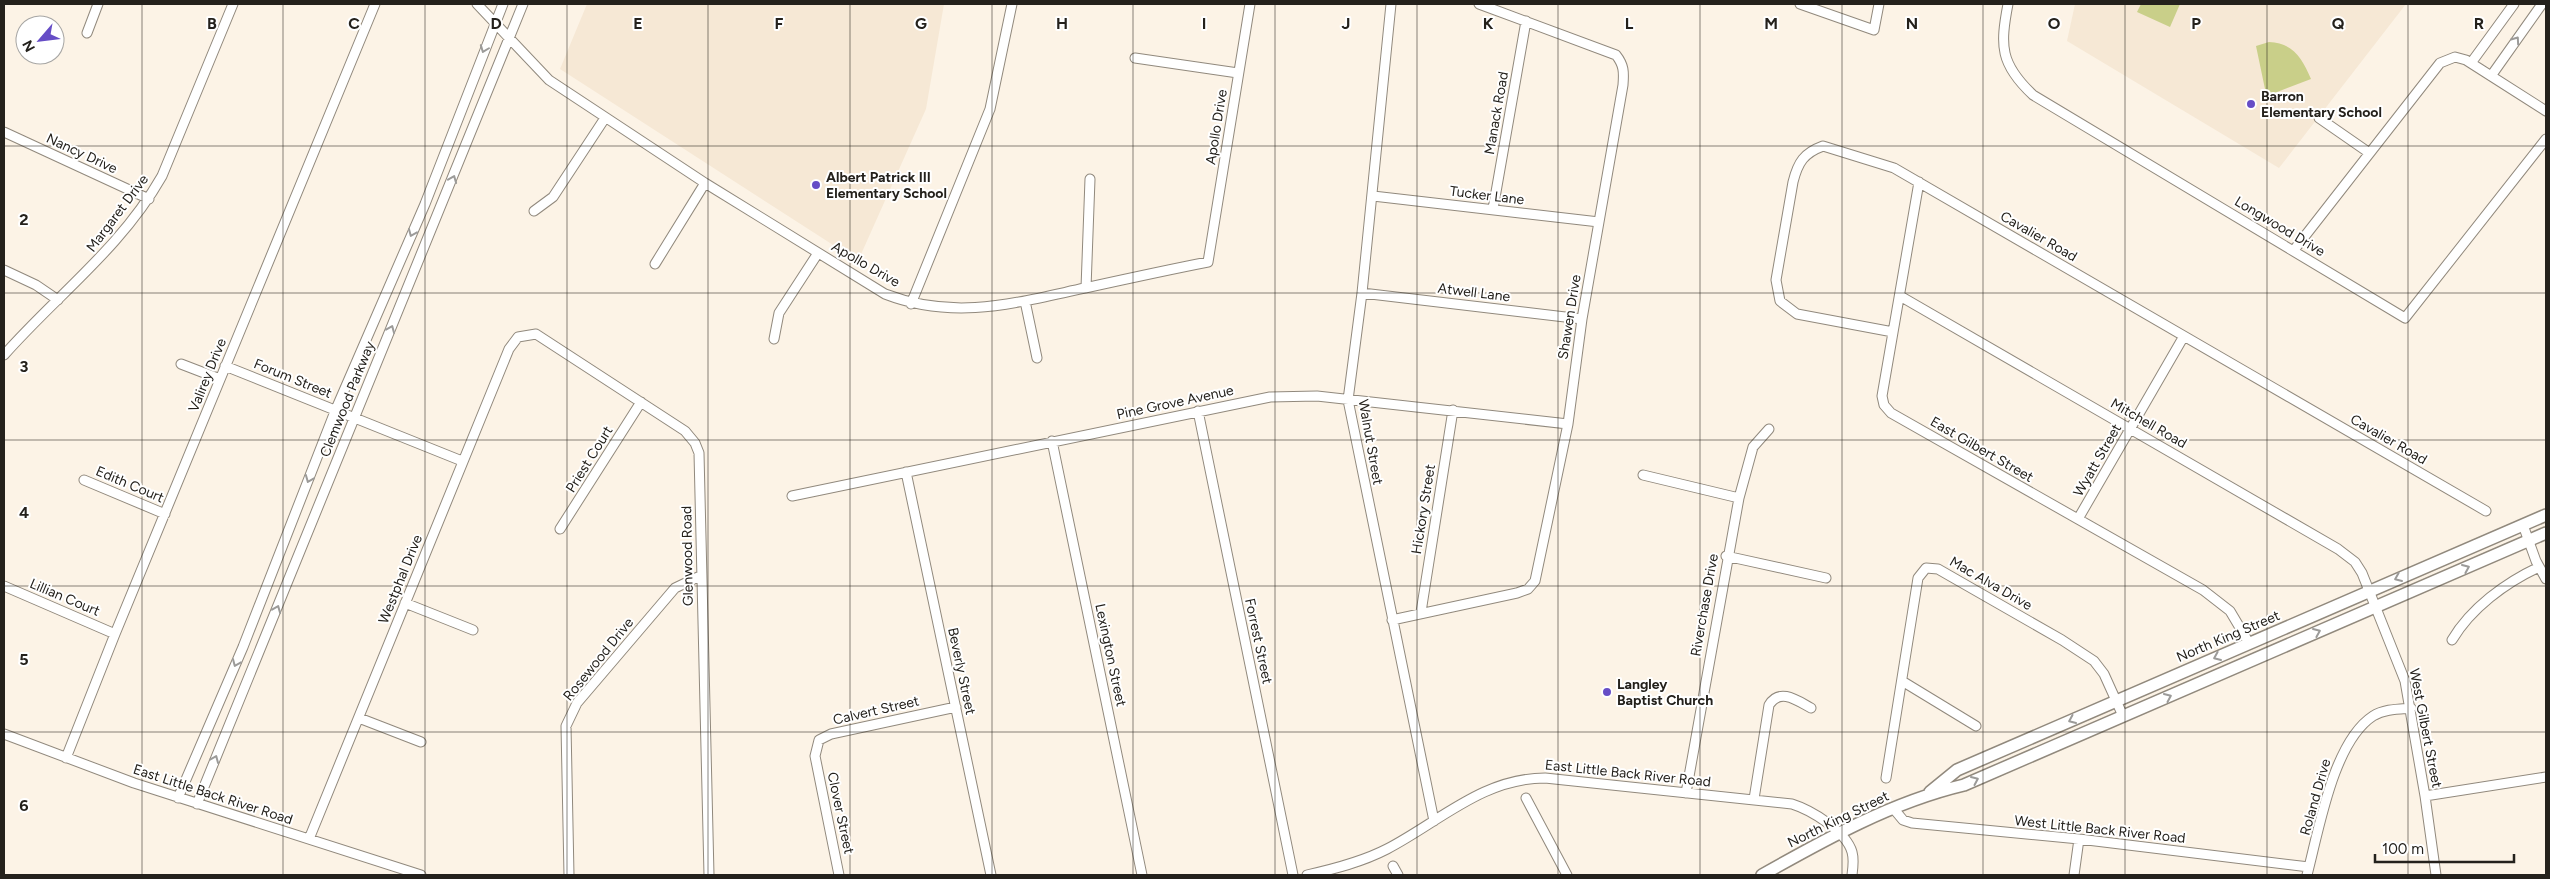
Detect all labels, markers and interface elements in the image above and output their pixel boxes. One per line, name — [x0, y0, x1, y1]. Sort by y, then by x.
text: B — [207, 14, 217, 33]
text: C — [348, 14, 360, 33]
text: D — [490, 14, 502, 33]
text: E — [633, 14, 643, 33]
text: F — [775, 14, 784, 33]
text: G — [915, 14, 927, 33]
text: H — [1056, 14, 1068, 33]
text: I — [1202, 14, 1206, 33]
text: J — [1342, 14, 1350, 33]
text: K — [1483, 14, 1494, 33]
text: L — [1625, 14, 1634, 33]
text: M — [1764, 14, 1778, 33]
text: N — [1906, 14, 1918, 33]
text: O — [2048, 14, 2061, 33]
text: P — [2191, 14, 2201, 33]
text: Q — [2332, 14, 2345, 33]
text: R — [2474, 14, 2484, 33]
north arrow — [15, 15, 65, 65]
one-way arrow — [2510, 36, 2519, 46]
text: N — [19, 37, 39, 55]
one-way arrow — [480, 44, 491, 53]
street label: Manack Road — [1481, 70, 1512, 156]
street label: Apollo Drive — [1202, 88, 1231, 166]
place label: Barron Elementary School — [2261, 88, 2382, 121]
marker: Barron Elementary School — [2245, 98, 2257, 110]
street label: Nancy Drive — [44, 130, 120, 177]
place label: Albert Patrick III Elementary School — [826, 169, 947, 202]
street label: Margaret Drive — [83, 171, 152, 255]
one-way arrow — [447, 175, 457, 183]
marker: Albert Patrick III Elementary School — [810, 179, 822, 191]
street label: Tucker Lane — [1449, 183, 1525, 209]
street label: Longwood Drive — [2231, 193, 2328, 260]
street label: Cavalier Road — [1997, 208, 2080, 265]
text: 2 — [19, 210, 29, 229]
one-way arrow — [408, 228, 419, 237]
street label: Apollo Drive — [829, 238, 903, 291]
street label: Shawen Drive — [1554, 273, 1585, 361]
street label: Atwell Lane — [1437, 280, 1511, 305]
one-way arrow — [384, 325, 395, 334]
street label: Valirey Drive — [185, 336, 230, 415]
street label: Clemwood Parkway — [317, 338, 379, 459]
street label: Forum Street — [251, 355, 334, 402]
text: 3 — [20, 357, 29, 376]
street label: Pine Grove Avenue — [1115, 382, 1235, 423]
street label: Mitchell Road — [2108, 395, 2190, 452]
street label: Walnut Street — [1355, 398, 1386, 486]
street label: Cavalier Road — [2347, 411, 2430, 468]
street label: East Gilbert Street — [1927, 413, 2036, 486]
street label: Wyatt Street — [2070, 421, 2125, 500]
street label: Priest Court — [562, 423, 617, 496]
street label: Edith Court — [93, 462, 166, 506]
street label: Hickory Street — [1408, 463, 1439, 555]
one-way arrow — [305, 475, 315, 483]
text: 4 — [19, 503, 29, 522]
street label: Glenwood Road — [678, 506, 697, 606]
street label: Westphal Drive — [375, 532, 426, 626]
street label: Riverchase Drive — [1687, 552, 1722, 658]
street label: Mac Alva Drive — [1946, 553, 2035, 614]
one-way arrow — [2461, 563, 2470, 574]
one-way arrow — [2394, 572, 2403, 583]
street label: Lillian Court — [27, 575, 102, 620]
street label: Forrest Street — [1241, 597, 1276, 686]
street label: Lexington Street — [1091, 602, 1130, 708]
one-way arrow — [270, 605, 281, 614]
street label: North King Street — [2174, 607, 2282, 666]
street label: Rosewood Drive — [560, 614, 637, 704]
street label: Beverly Street — [944, 626, 979, 716]
one-way arrow — [2312, 628, 2321, 639]
text: 5 — [19, 650, 29, 669]
one-way arrow — [2213, 651, 2222, 662]
one-way arrow — [231, 658, 242, 667]
street label: West Gilbert Street — [2406, 667, 2445, 789]
place label: Langley Baptist Church — [1617, 676, 1713, 709]
marker: Langley Baptist Church — [1601, 686, 1613, 698]
street label: Calvert Street — [831, 692, 921, 729]
one-way arrow — [2163, 692, 2172, 703]
one-way arrow — [2068, 713, 2077, 724]
one-way arrow — [209, 755, 220, 764]
street label: East Little Back River Road — [1544, 756, 1712, 791]
street label: Roland Drive — [2296, 757, 2335, 837]
street label: East Little Back River Road — [131, 761, 295, 828]
street label: Clover Street — [824, 771, 857, 856]
one-way arrow — [1970, 776, 1979, 787]
street label: North King Street — [1785, 788, 1892, 851]
text: 6 — [19, 796, 29, 815]
street label: West Little Back River Road — [2014, 812, 2186, 847]
scale bar — [2375, 832, 2514, 864]
text: 100 m — [2382, 840, 2424, 858]

